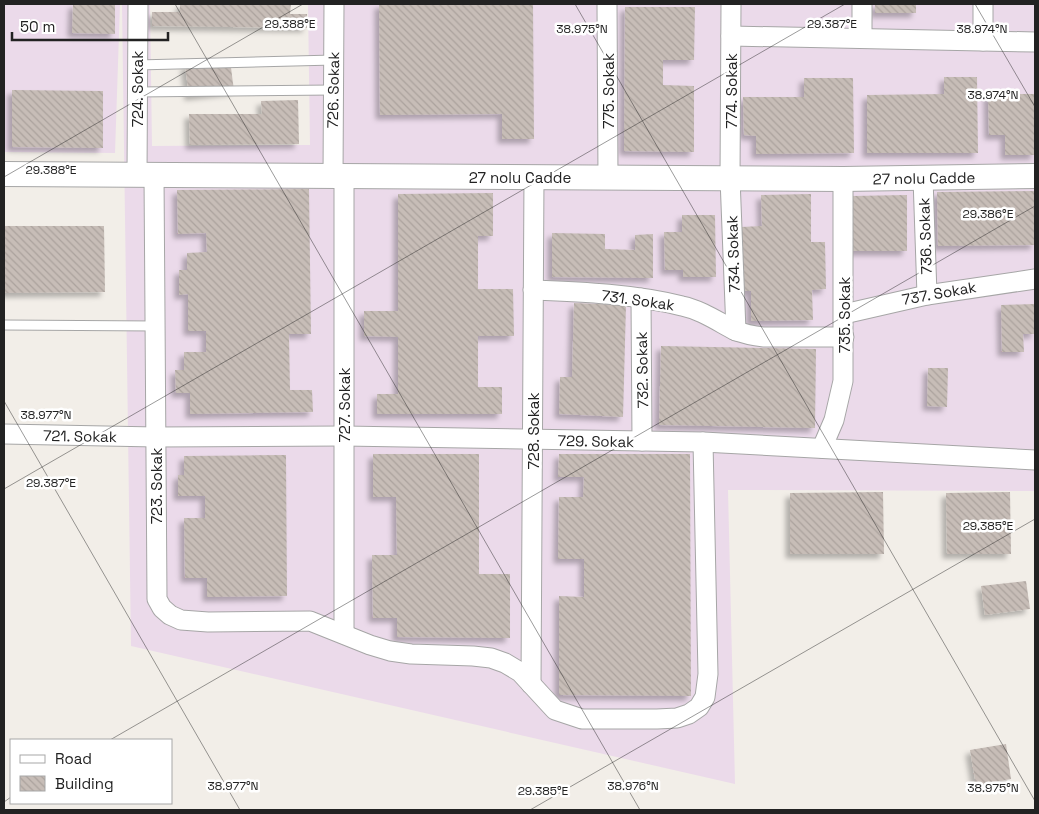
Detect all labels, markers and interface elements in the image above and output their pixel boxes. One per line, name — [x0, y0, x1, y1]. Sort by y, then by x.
scale bar — [12, 10, 169, 42]
text: 29.388°E — [264, 16, 316, 32]
text: 29.387°E — [807, 16, 857, 32]
text: 50 m — [20, 17, 55, 36]
text: 38.975°N — [556, 21, 608, 37]
text: 38.974°N — [957, 21, 1007, 37]
street label: 724. Sokak — [128, 51, 147, 127]
street label: 726. Sokak — [323, 51, 343, 129]
street label: 775. Sokak — [599, 53, 618, 129]
street label: 774. Sokak — [722, 53, 741, 129]
text: 38.974°N — [968, 87, 1018, 103]
text: 29.388°E — [25, 162, 77, 178]
street label: 27 nolu Cadde — [469, 168, 571, 187]
street label: 27 nolu Cadde — [873, 168, 976, 188]
street label: 736. Sokak — [914, 197, 936, 275]
text: 29.386°E — [963, 206, 1014, 222]
street label: 734. Sokak — [722, 215, 744, 293]
street label: 735. Sokak — [835, 277, 854, 353]
street label: 737. Sokak — [900, 277, 978, 309]
street label: 731. Sokak — [600, 285, 676, 315]
street label: 732. Sokak — [632, 331, 652, 409]
street label: 727. Sokak — [335, 368, 354, 442]
street label: 728. Sokak — [524, 393, 543, 469]
text: 38.977°N — [21, 407, 71, 423]
street label: 721. Sokak — [43, 426, 117, 446]
street label: 729. Sokak — [558, 431, 634, 451]
street label: 723. Sokak — [147, 448, 166, 524]
text: 29.387°E — [26, 475, 76, 491]
text: 29.385°E — [963, 518, 1014, 534]
legend — [10, 739, 172, 804]
text: Road — [55, 749, 92, 768]
text: Building — [55, 774, 114, 793]
text: 38.977°N — [208, 778, 258, 794]
text: 38.976°N — [607, 778, 659, 794]
text: 38.975°N — [967, 780, 1019, 796]
text: 29.385°E — [518, 783, 569, 799]

